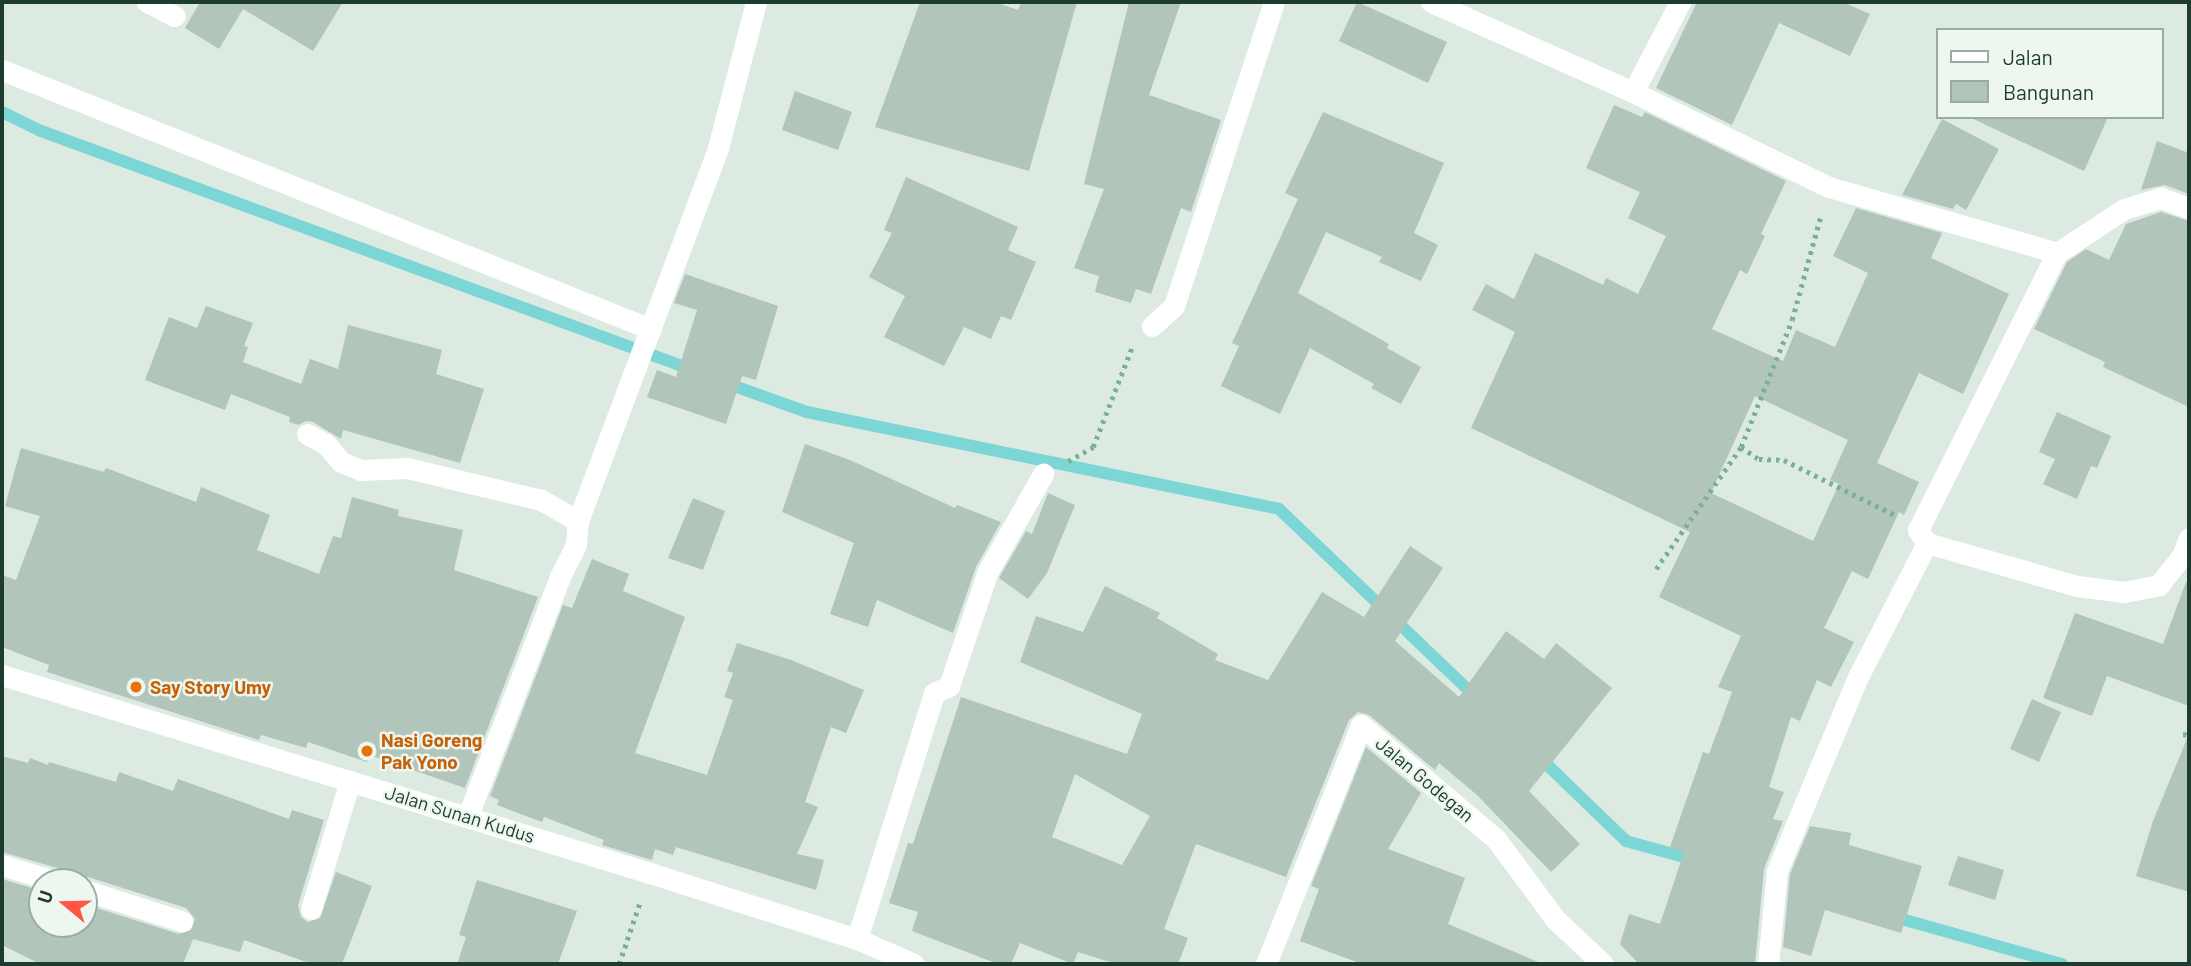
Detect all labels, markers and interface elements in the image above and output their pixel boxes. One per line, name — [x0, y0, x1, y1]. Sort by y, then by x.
legend — [1936, 28, 2163, 119]
text: Jalan — [2003, 44, 2053, 69]
text: Bangunan — [2003, 79, 2094, 104]
place label: Say Story Umy — [150, 676, 271, 698]
marker: Say Story Umy — [128, 679, 144, 695]
place label: Nasi Goreng Pak Yono — [381, 729, 482, 773]
street label: Jalan Godegan — [1371, 731, 1479, 827]
marker: Nasi Goreng Pak Yono — [359, 743, 375, 759]
street label: Jalan Sunan Kudus — [382, 780, 538, 848]
north arrow — [28, 868, 98, 938]
text: U — [32, 887, 57, 906]

